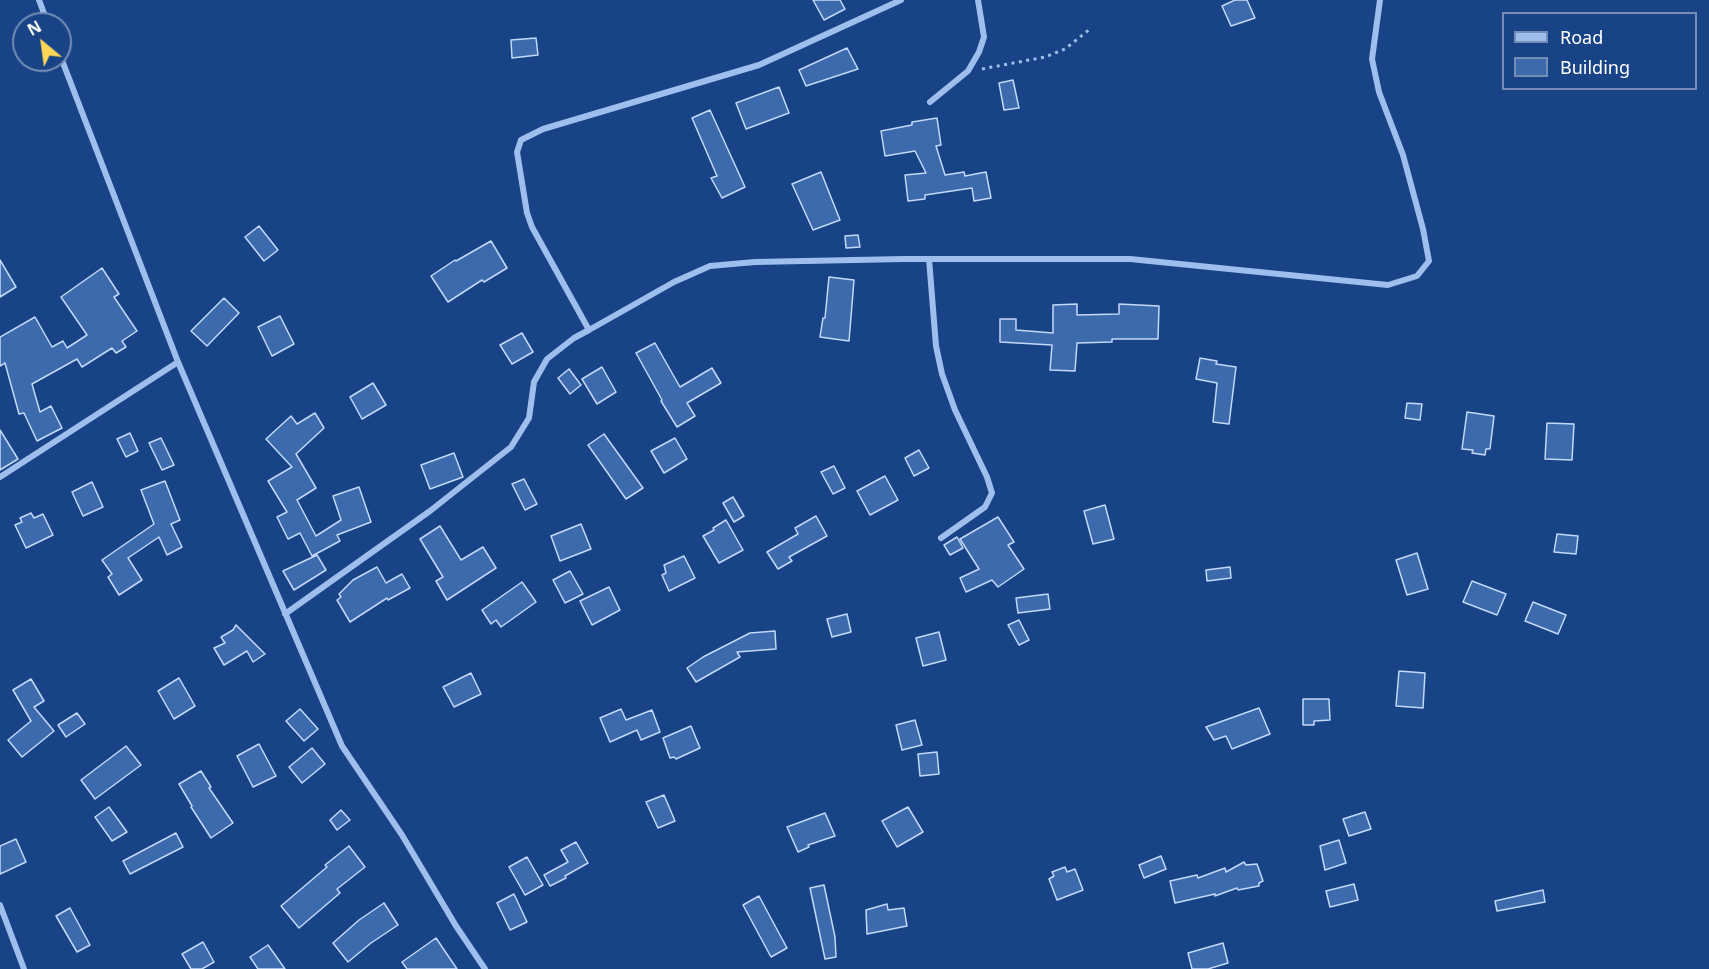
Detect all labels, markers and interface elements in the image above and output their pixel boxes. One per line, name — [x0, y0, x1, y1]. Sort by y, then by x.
north arrow — [12, 12, 72, 72]
legend — [1502, 12, 1697, 90]
text: N — [23, 15, 45, 41]
text: Road — [1560, 25, 1603, 49]
text: Building — [1560, 55, 1630, 79]

